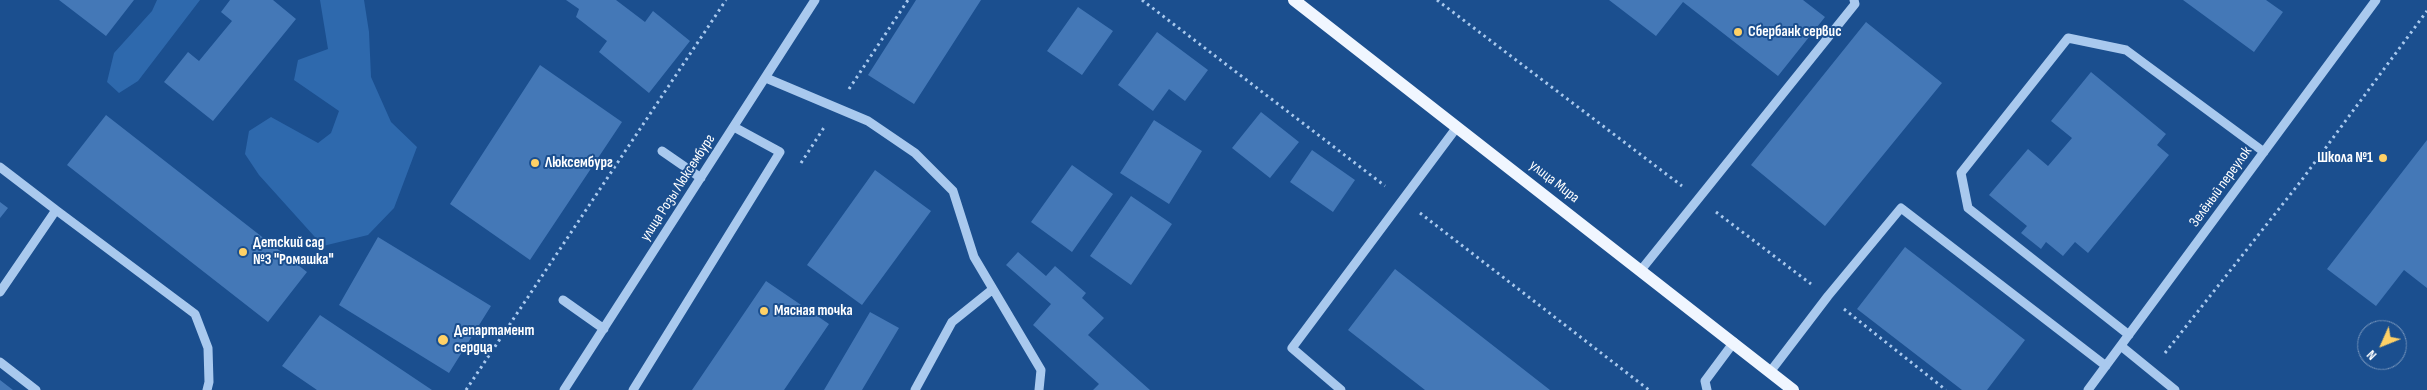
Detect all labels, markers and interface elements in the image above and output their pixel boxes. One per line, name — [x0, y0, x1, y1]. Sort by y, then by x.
place label: Сбербанк сервис — [1748, 23, 1841, 41]
marker: Сбербанк сервис — [1732, 26, 1744, 38]
street label: улица Розы Люксембург — [637, 131, 719, 245]
street label: Зелёный переулок — [2186, 143, 2256, 231]
place label: Школа №1 — [2317, 149, 2373, 167]
marker: Школа №1 — [2377, 152, 2389, 164]
place label: Люксембург — [545, 154, 613, 172]
marker: Люксембург — [529, 157, 541, 169]
street label: улица Мира — [1525, 157, 1583, 207]
place label: Детский сад №3 "Ромашка" — [253, 234, 334, 269]
marker: Детский сад №3 "Ромашка" — [237, 246, 249, 258]
place label: Мясная точка — [774, 302, 853, 320]
marker: Мясная точка — [758, 305, 770, 317]
north arrow — [2357, 320, 2407, 370]
place label: Департамент сердца — [454, 322, 534, 357]
marker: Департамент сердца — [436, 333, 450, 347]
text: N — [2363, 346, 2380, 364]

